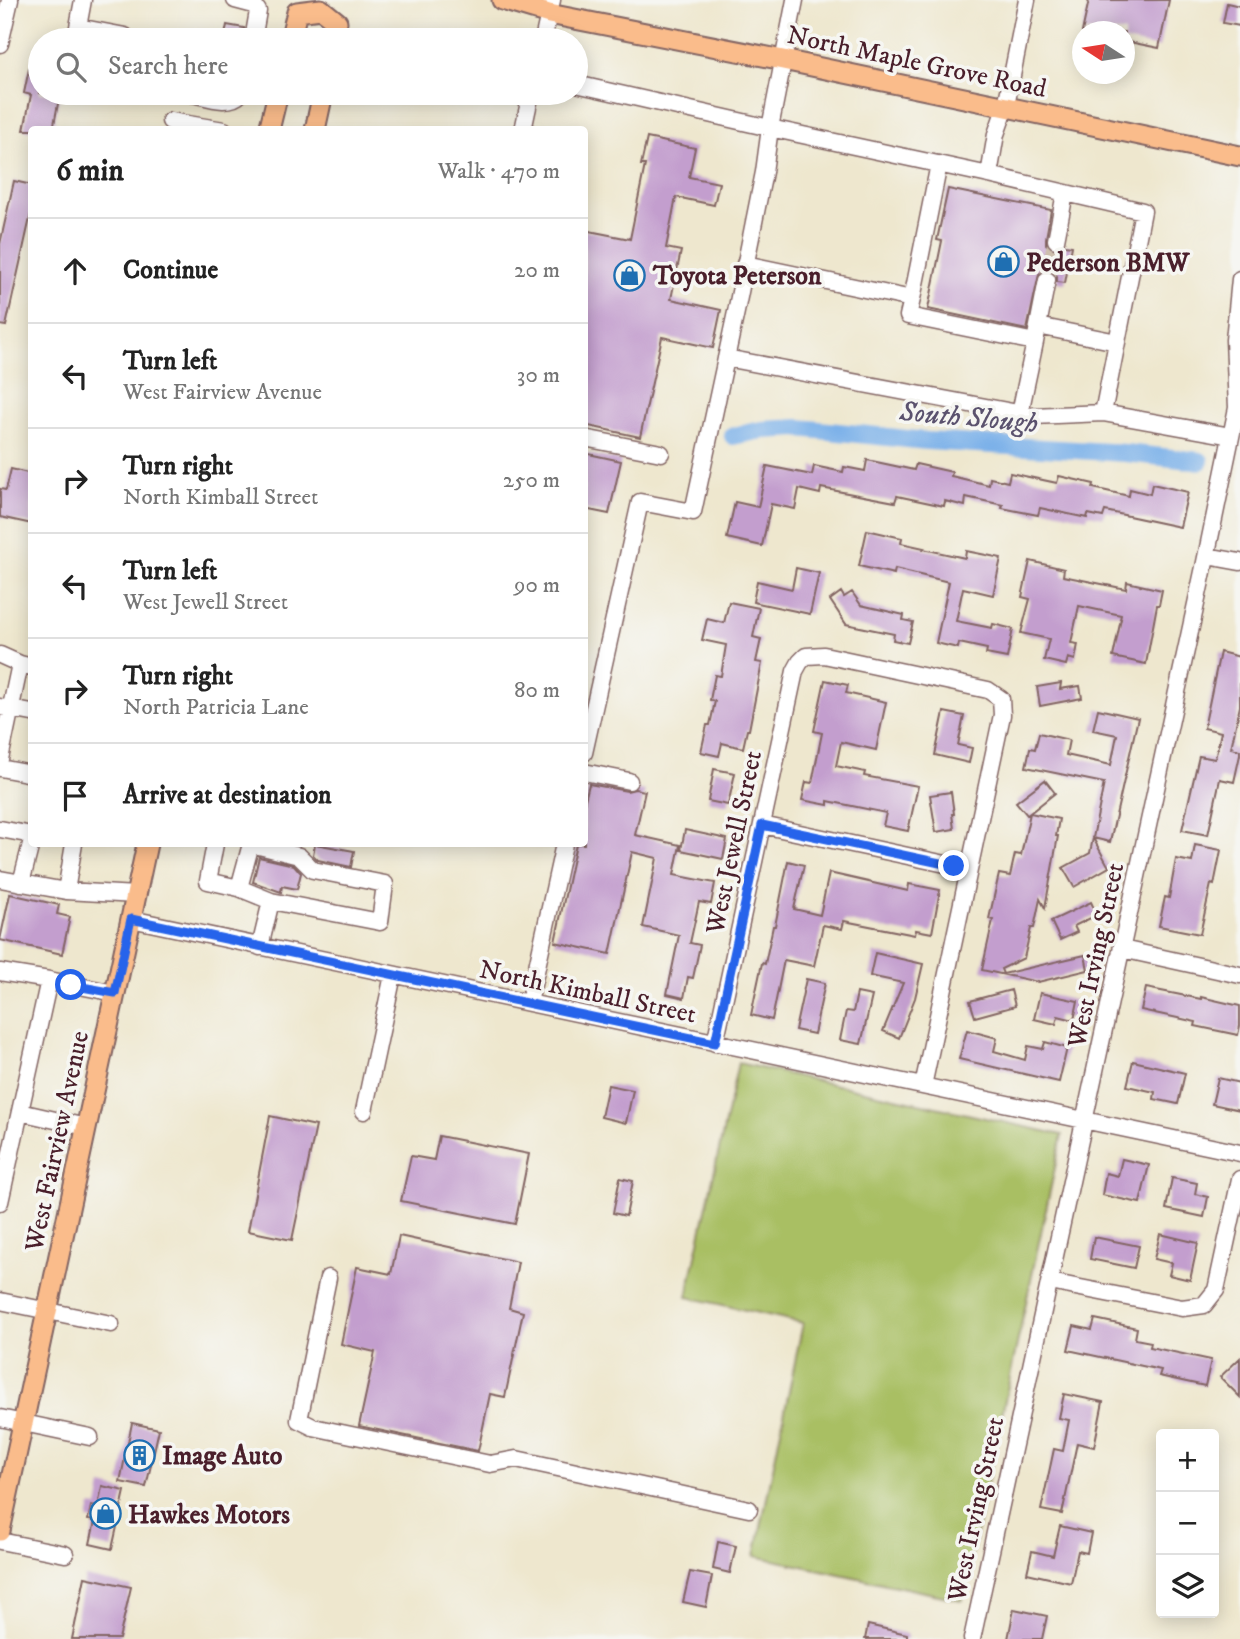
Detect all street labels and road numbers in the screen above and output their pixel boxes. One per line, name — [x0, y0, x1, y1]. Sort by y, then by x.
street label: North Maple Grove Road — [784, 19, 1049, 106]
street label: West Jewell Street — [699, 748, 770, 938]
street label: West Irving Street — [1061, 860, 1132, 1052]
street label: North Kimball Street — [476, 953, 699, 1032]
street label: West Fairview Avenue — [18, 1028, 97, 1256]
street label: West Irving Street — [941, 1414, 1012, 1606]

